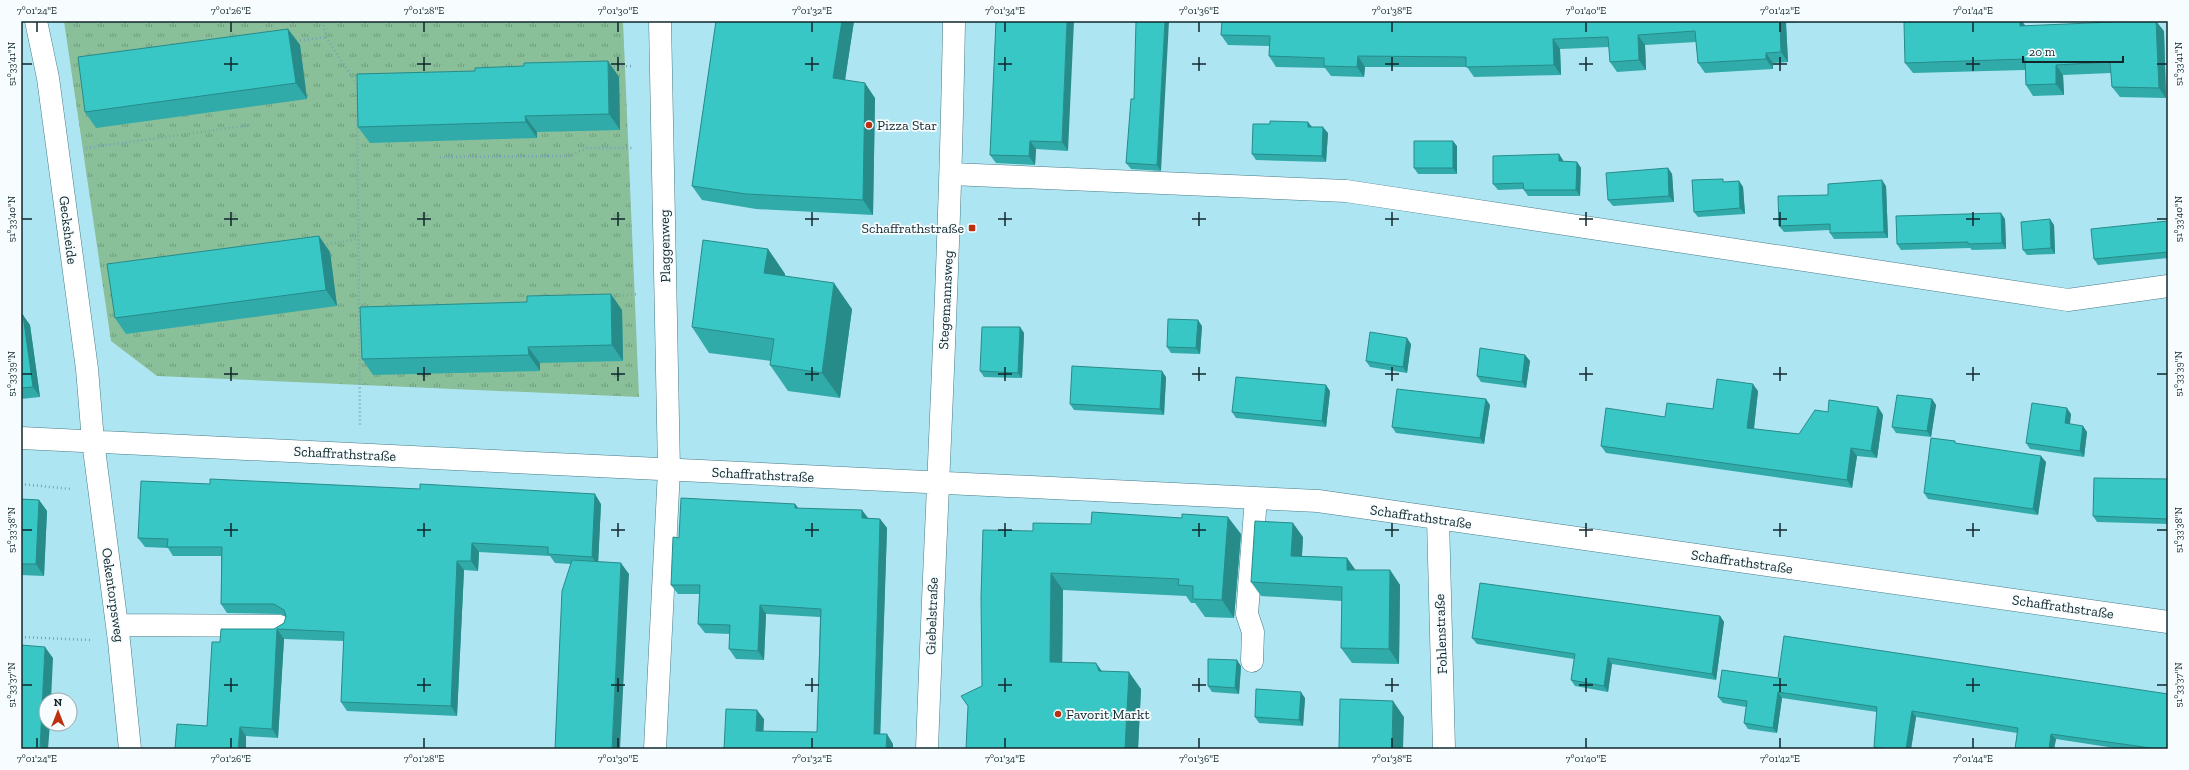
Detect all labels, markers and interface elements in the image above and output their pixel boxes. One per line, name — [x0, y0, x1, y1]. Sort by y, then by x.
text: 7°01'24"E — [17, 5, 57, 17]
text: 7°01'26"E — [211, 5, 251, 17]
text: 7°01'28"E — [404, 5, 444, 17]
text: 7°01'30"E — [598, 5, 638, 17]
text: 7°01'32"E — [792, 5, 832, 17]
text: 7°01'34"E — [985, 5, 1025, 17]
text: 7°01'36"E — [1179, 5, 1219, 17]
text: 7°01'38"E — [1372, 5, 1412, 17]
text: 7°01'40"E — [1566, 5, 1606, 17]
text: 7°01'42"E — [1760, 5, 1800, 17]
text: 7°01'44"E — [1953, 5, 1993, 17]
scale bar — [2023, 38, 2123, 64]
text: 51°33'41"N — [6, 41, 18, 86]
text: 51°33'41"N — [2173, 41, 2185, 86]
text: 20 m — [2029, 45, 2056, 59]
place label: Pizza Star — [877, 117, 937, 134]
marker: Pizza Star — [864, 120, 874, 130]
text: 51°33'40"N — [6, 195, 18, 242]
street label: Gecksheide — [55, 195, 81, 266]
text: 51°33'40"N — [2173, 195, 2185, 242]
street label: Plaggenweg — [656, 209, 674, 283]
place label: Schaffrathstraße — [862, 220, 964, 237]
marker: Schaffrathstraße — [967, 223, 977, 233]
street label: Stegemannsweg — [935, 250, 957, 350]
text: 51°33'39"N — [6, 351, 18, 397]
text: 51°33'39"N — [2173, 351, 2185, 397]
street label: Schaffrathstraße — [293, 443, 397, 465]
street label: Schaffrathstraße — [711, 464, 815, 486]
street label: Schaffrathstraße — [1369, 501, 1473, 533]
text: 51°33'38"N — [6, 507, 18, 553]
text: 51°33'38"N — [2173, 507, 2185, 553]
street label: Schaffrathstraße — [1690, 546, 1794, 578]
street label: Oekentorpsweg — [98, 547, 128, 644]
street label: Giebelstraße — [922, 576, 942, 655]
street label: Schaffrathstraße — [2011, 591, 2115, 623]
street label: Fohlenstraße — [1431, 593, 1451, 675]
text: 51°33'37"N — [6, 662, 18, 708]
text: 51°33'37"N — [2173, 662, 2185, 708]
north arrow — [38, 692, 78, 732]
text: N — [54, 696, 63, 709]
place label: Favorit Markt — [1066, 706, 1150, 723]
marker: Favorit Markt — [1053, 709, 1063, 719]
text: 7°01'24"E — [17, 753, 57, 765]
text: 7°01'26"E — [211, 753, 251, 765]
text: 7°01'28"E — [404, 753, 444, 765]
text: 7°01'30"E — [598, 753, 638, 765]
text: 7°01'32"E — [792, 753, 832, 765]
text: 7°01'34"E — [985, 753, 1025, 765]
text: 7°01'36"E — [1179, 753, 1219, 765]
text: 7°01'38"E — [1372, 753, 1412, 765]
text: 7°01'40"E — [1566, 753, 1606, 765]
text: 7°01'42"E — [1760, 753, 1800, 765]
text: 7°01'44"E — [1953, 753, 1993, 765]

